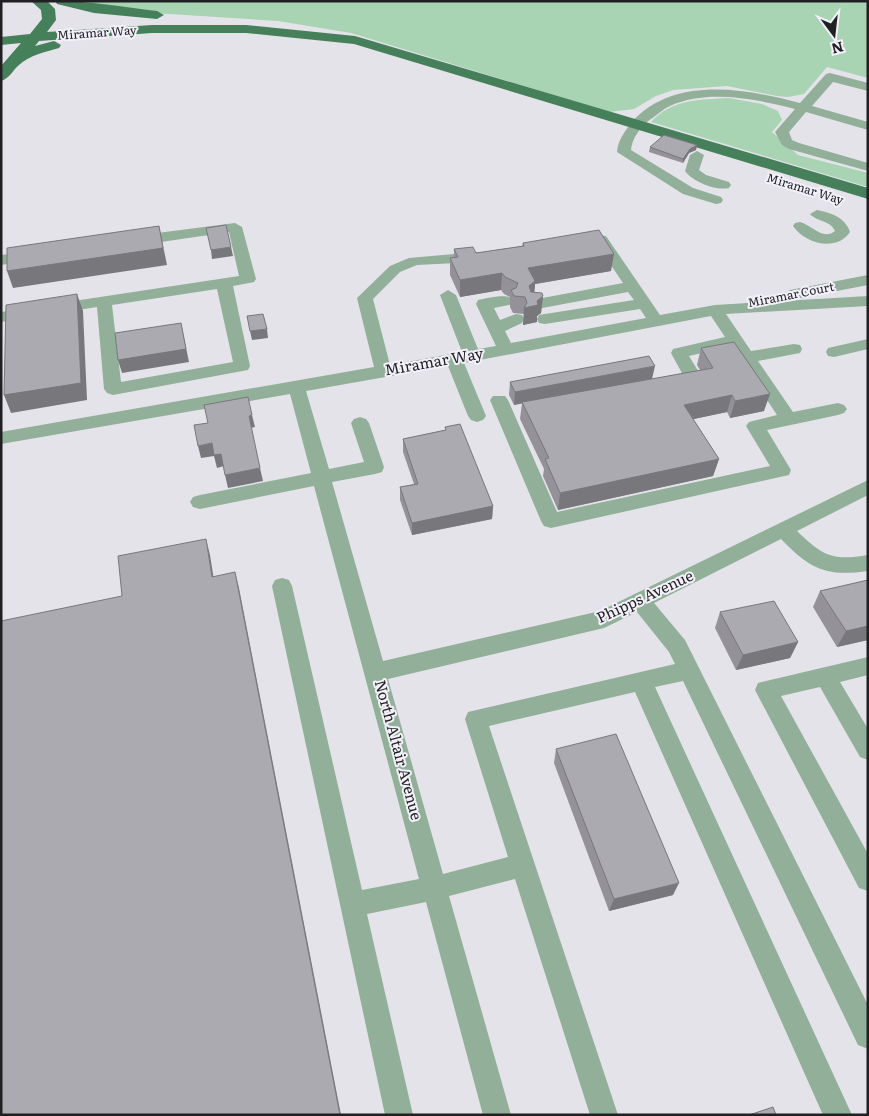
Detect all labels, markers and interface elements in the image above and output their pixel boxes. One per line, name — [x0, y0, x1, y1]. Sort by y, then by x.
north arrow — [809, 10, 859, 60]
street label: Miramar Way — [57, 20, 137, 44]
text: N — [829, 37, 846, 60]
street label: Miramar Way — [765, 168, 846, 208]
street label: Miramar Court — [746, 277, 836, 311]
street label: Miramar Way — [383, 340, 485, 380]
street label: Phipps Avenue — [592, 563, 697, 628]
street label: North Altair Avenue — [370, 677, 429, 822]

